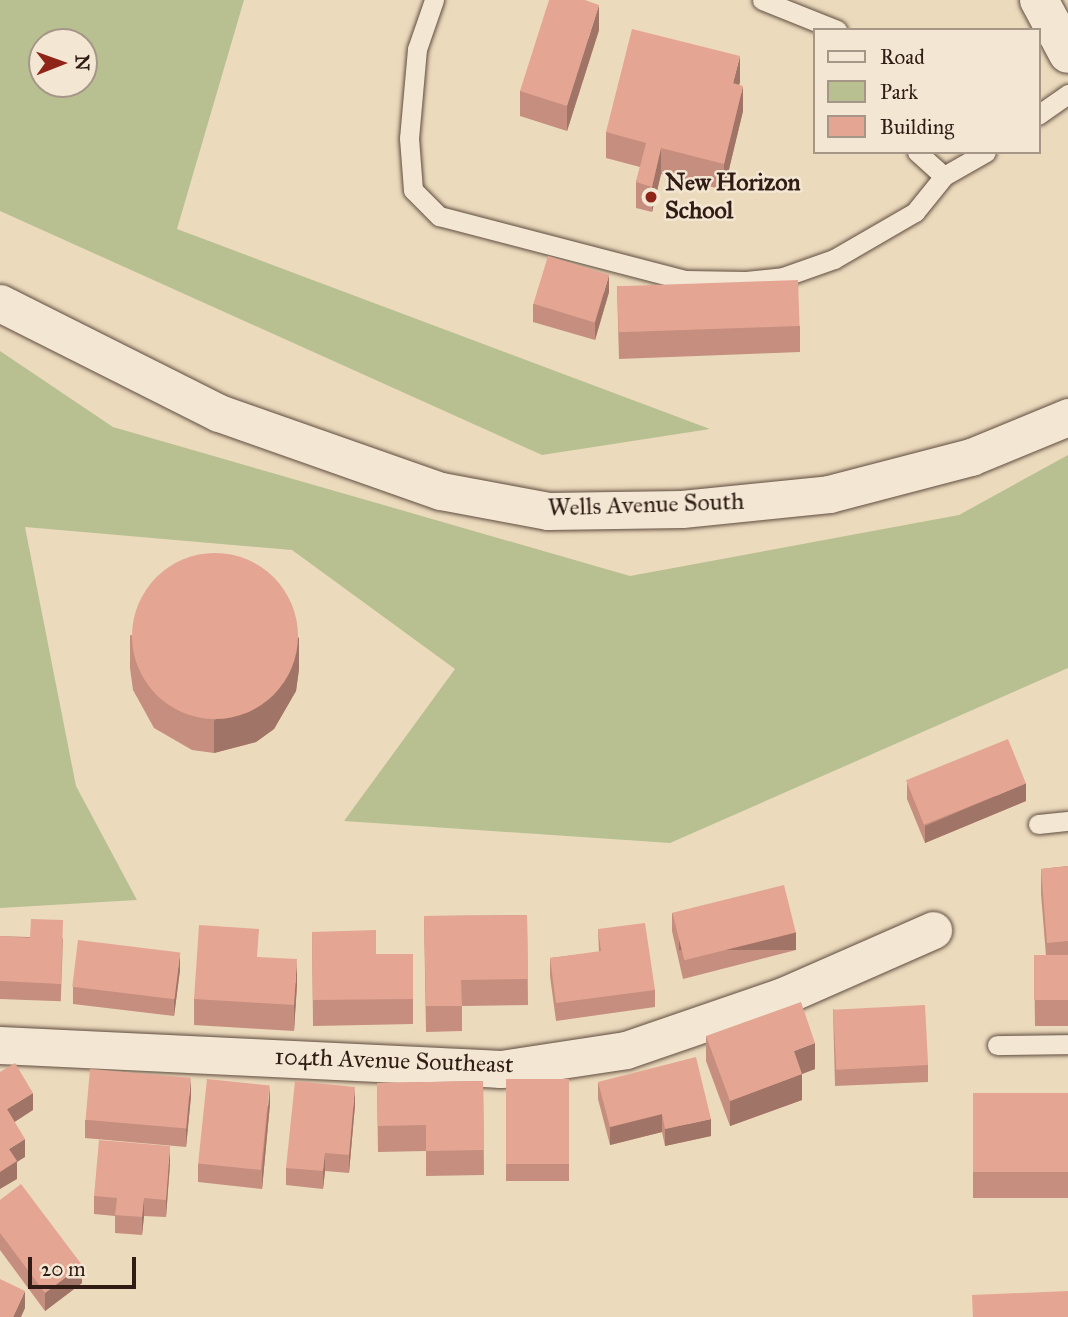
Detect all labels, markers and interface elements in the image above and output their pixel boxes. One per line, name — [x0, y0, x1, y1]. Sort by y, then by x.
north arrow — [28, 28, 98, 98]
legend — [813, 28, 1040, 154]
text: Road — [880, 44, 925, 70]
text: N — [71, 54, 94, 71]
text: Park — [880, 79, 918, 105]
text: Building — [880, 114, 954, 140]
place label: New Horizon School — [665, 169, 800, 225]
marker: New Horizon School — [643, 189, 659, 205]
street label: Wells Avenue South — [547, 487, 745, 523]
street label: 104th Avenue Southeast — [274, 1042, 514, 1080]
scale bar — [32, 1244, 140, 1288]
text: 20 m — [41, 1256, 86, 1282]

